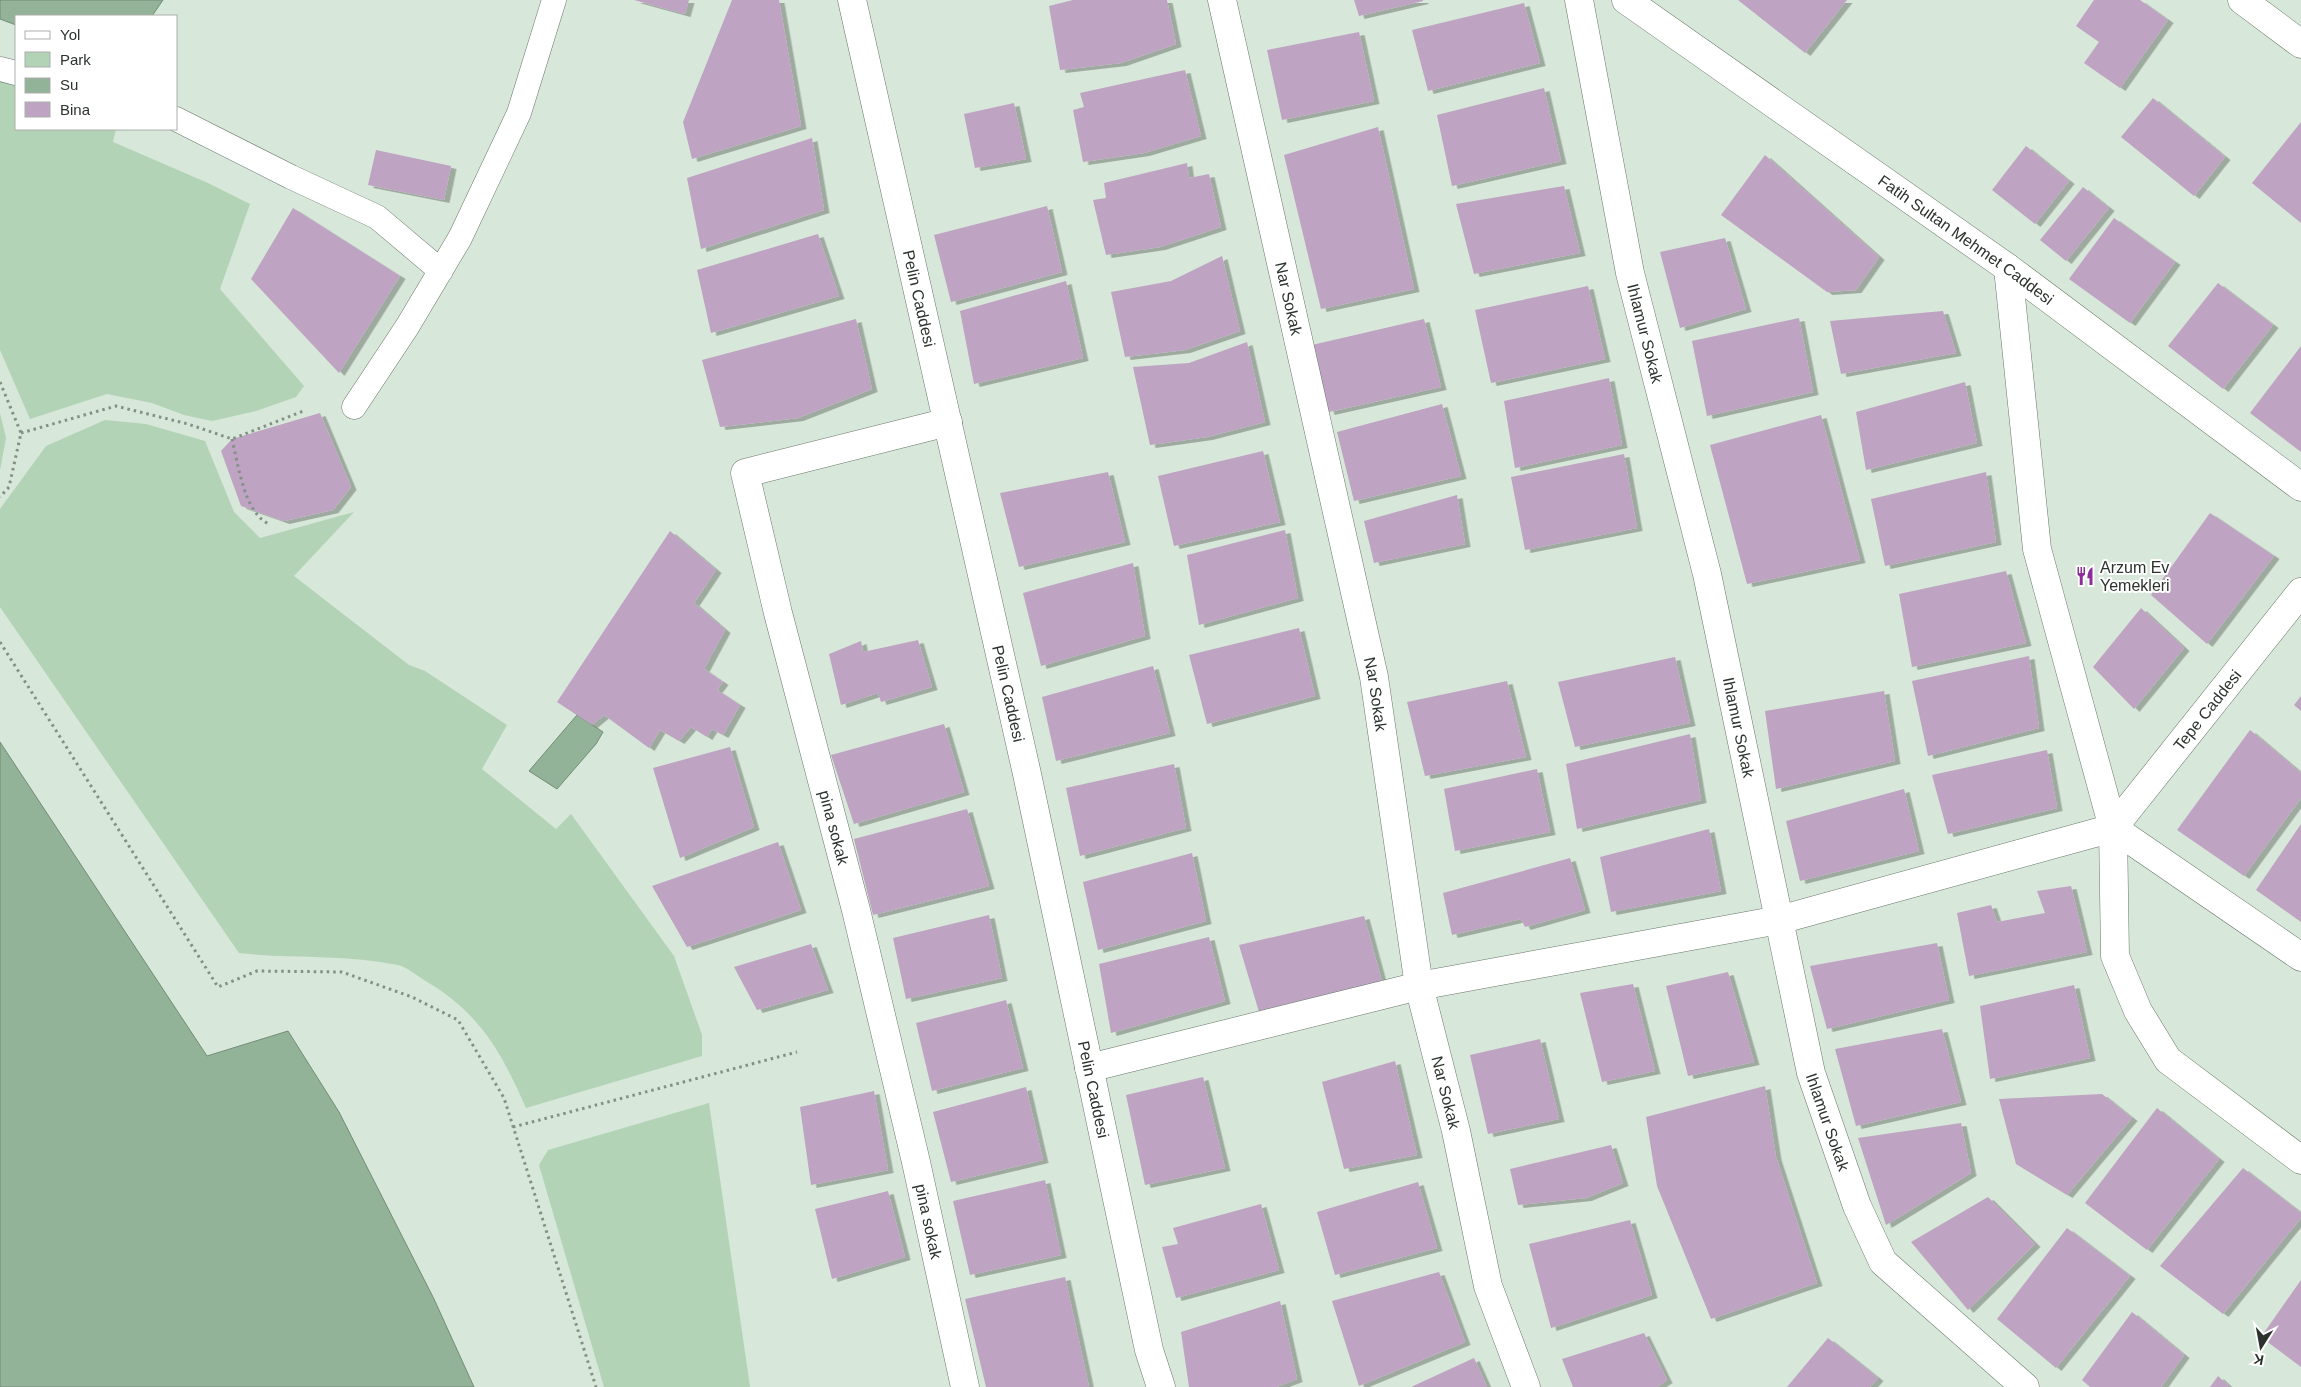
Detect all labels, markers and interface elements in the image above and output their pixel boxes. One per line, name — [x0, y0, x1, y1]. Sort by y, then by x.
legend — [15, 15, 178, 130]
text: Yol — [60, 26, 80, 43]
text: Park — [60, 51, 91, 68]
text: Su — [60, 76, 78, 93]
text: Bina — [60, 101, 91, 118]
street label: Fatih Sultan Mehmet Caddesi — [1875, 171, 2057, 308]
street label: Pelin Caddesi — [900, 248, 939, 349]
street label: Nar Sokak — [1273, 260, 1306, 338]
street label: Ihlamur Sokak — [1625, 282, 1667, 386]
place label: Arzum Ev Yemekleri — [2100, 559, 2170, 594]
restaurant icon: Arzum Ev Yemekleri — [2074, 565, 2096, 587]
street label: Pelin Caddesi — [990, 643, 1028, 744]
street label: Nar Sokak — [1361, 655, 1390, 733]
street label: Tepe Caddesi — [2170, 666, 2244, 753]
street label: Ihlamur Sokak — [1720, 675, 1758, 780]
street label: pina sokak — [816, 788, 853, 868]
street label: Pelin Caddesi — [1075, 1039, 1112, 1140]
street label: Nar Sokak — [1429, 1054, 1464, 1132]
street label: Ihlamur Sokak — [1803, 1071, 1853, 1174]
street label: pina sokak — [912, 1182, 946, 1262]
north arrow — [2236, 1322, 2286, 1372]
text: K — [2252, 1351, 2265, 1369]

